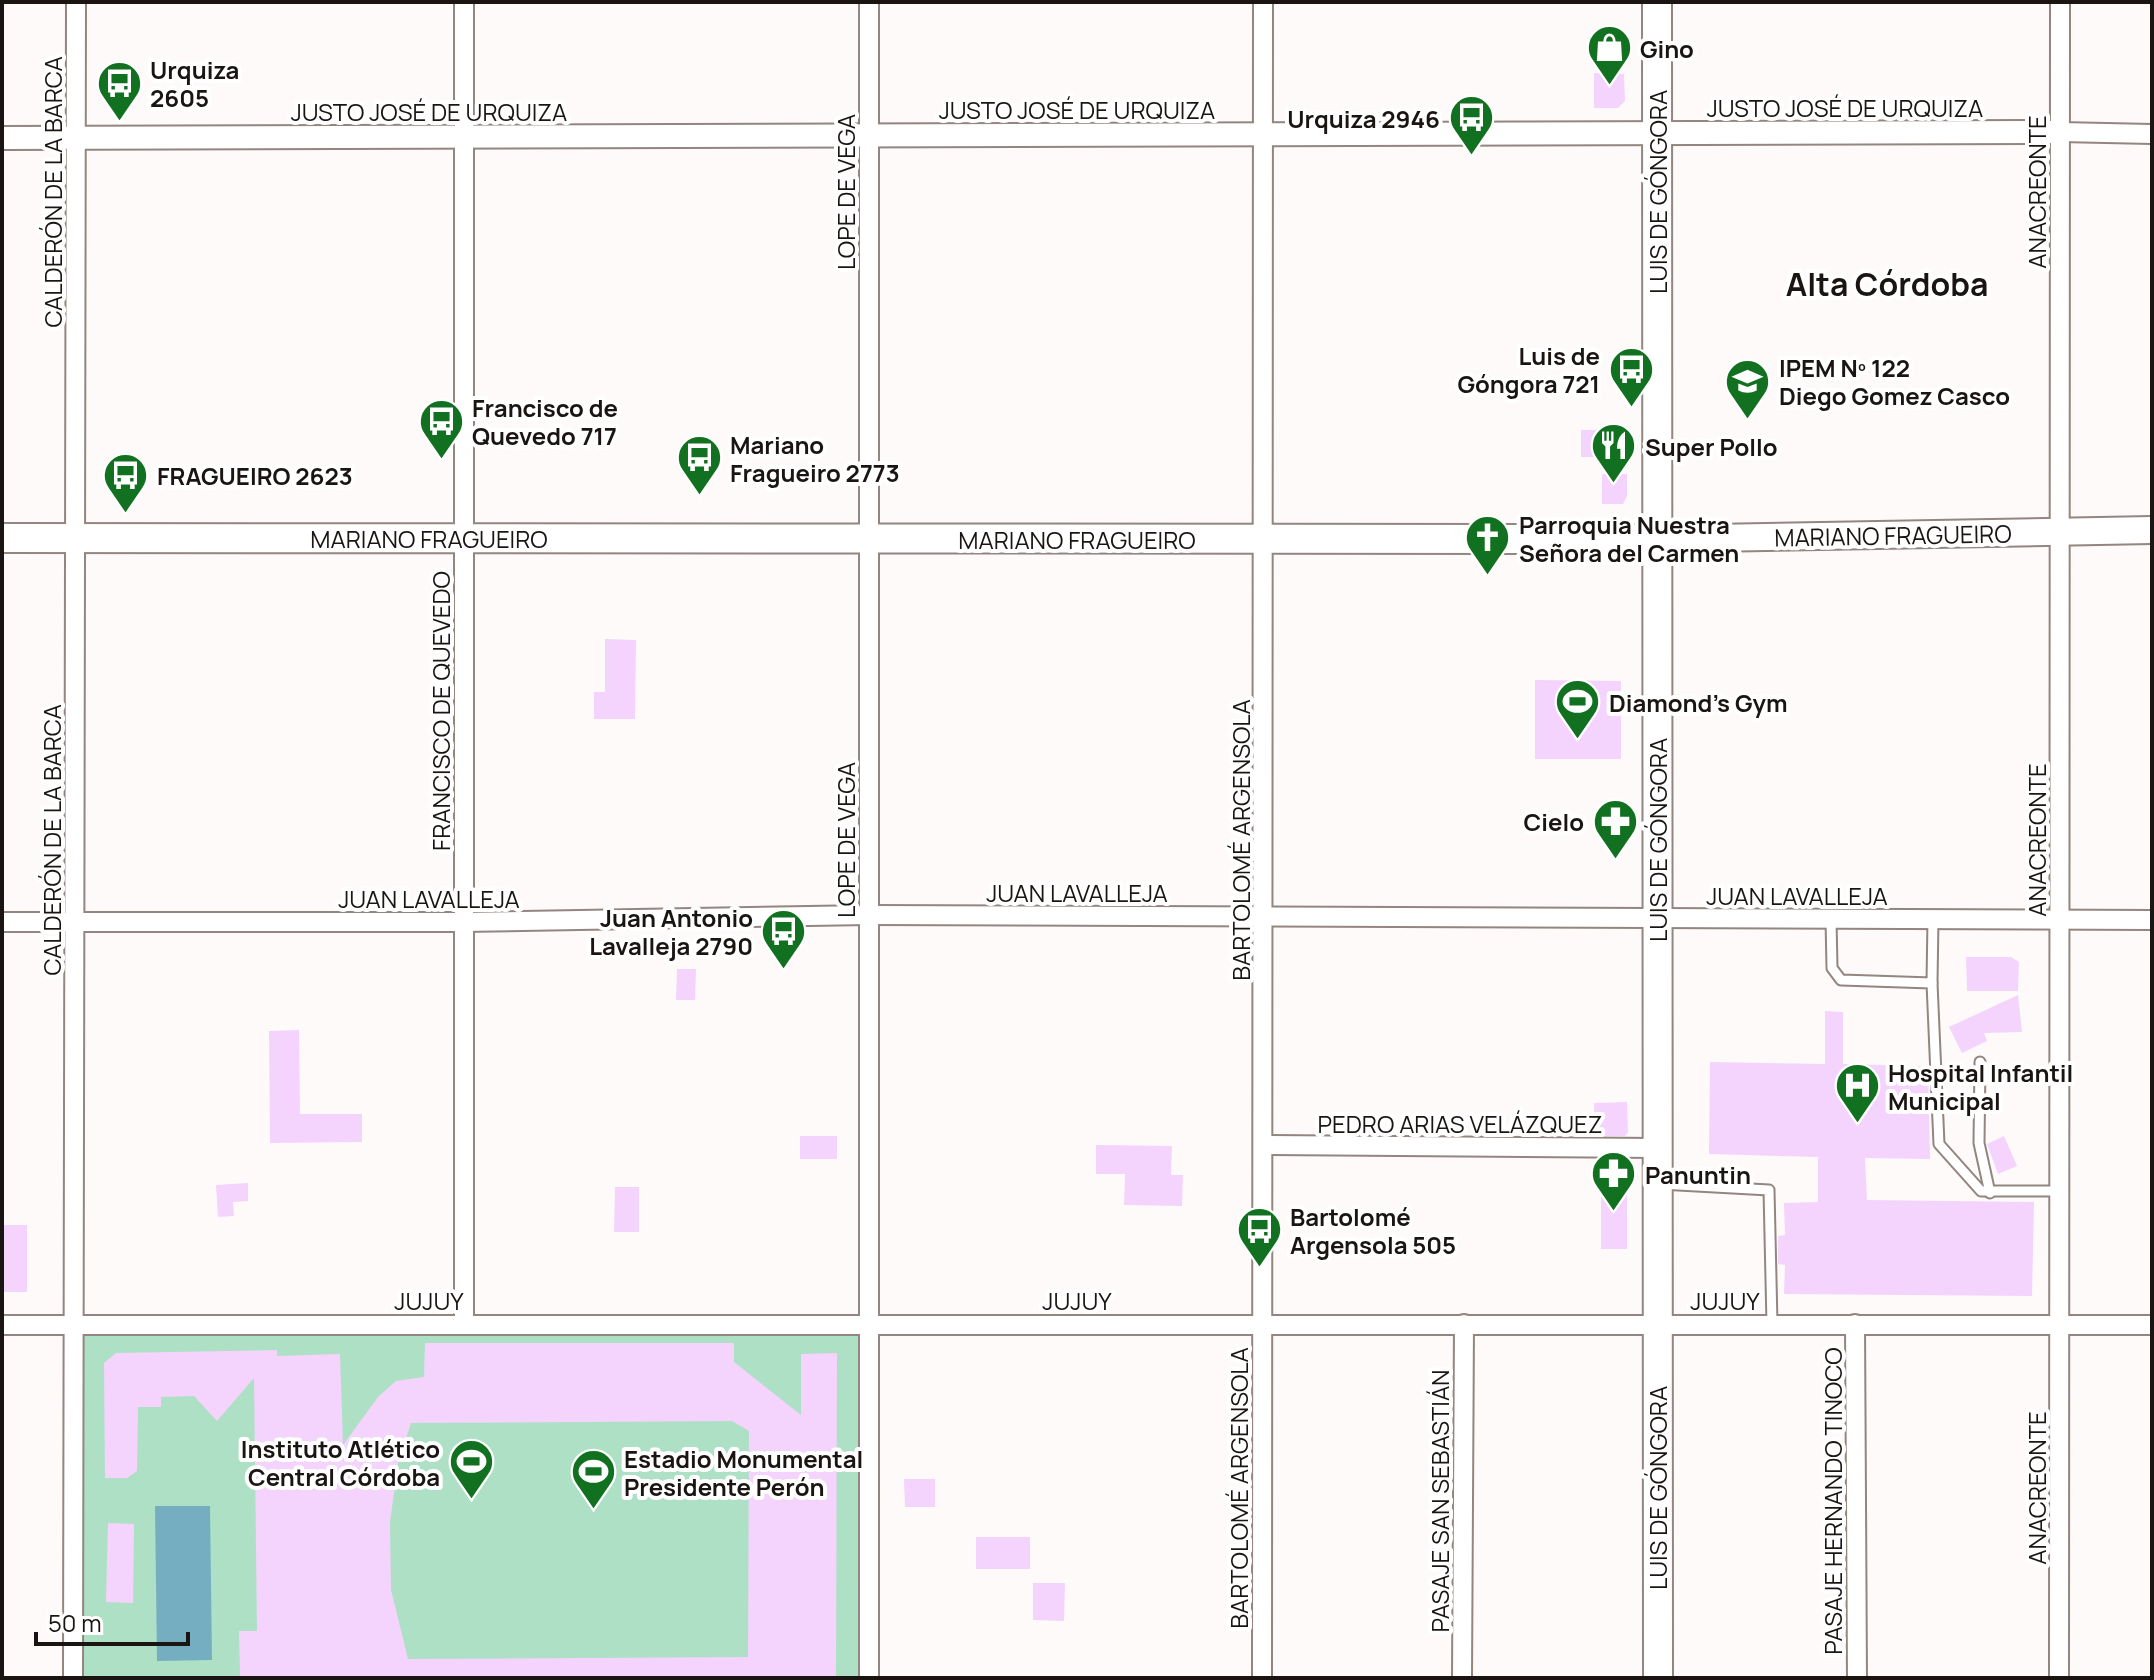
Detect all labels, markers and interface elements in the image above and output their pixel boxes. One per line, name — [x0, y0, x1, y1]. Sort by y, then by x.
shop icon: Gino — [1585, 24, 1633, 87]
place label: Gino — [1640, 32, 1694, 65]
place label: Urquiza 2605 — [150, 53, 239, 114]
street label: CALDERÓN DE LA BARCA — [36, 56, 69, 328]
bus stop icon: Urquiza 2605 — [95, 59, 143, 122]
street label: LUIS DE GÓNGORA — [1641, 90, 1674, 294]
street label: JUSTO JOSÉ DE URQUIZA — [1707, 91, 1983, 124]
street label: JUSTO JOSÉ DE URQUIZA — [939, 93, 1215, 126]
bus stop icon: Urquiza 2946 — [1447, 94, 1495, 157]
street label: JUSTO JOSÉ DE URQUIZA — [291, 95, 567, 128]
place label: Urquiza 2946 — [1287, 102, 1440, 135]
street label: LOPE DE VEGA — [829, 114, 862, 270]
street label: ANACREONTE — [2020, 115, 2053, 269]
district label: Alta Córdoba — [1786, 262, 1988, 306]
place label: Luis de Góngora 721 — [1457, 339, 1600, 400]
bus stop icon: Luis de Góngora 721 — [1607, 345, 1655, 408]
place label: IPEM Nº 122 Diego Gomez Casco — [1779, 351, 2010, 412]
school or university icon: IPEM Nº 122 Diego Gomez Casco — [1724, 357, 1772, 420]
place label: Francisco de Quevedo 717 — [472, 391, 618, 452]
bus stop icon: Francisco de Quevedo 717 — [417, 397, 465, 460]
restaurant icon: Super Pollo — [1590, 422, 1638, 485]
place label: Mariano Fragueiro 2773 — [730, 428, 900, 489]
place label: Super Pollo — [1645, 430, 1778, 463]
bus stop icon: Mariano Fragueiro 2773 — [675, 434, 723, 497]
bus stop icon: FRAGUEIRO 2623 — [102, 451, 150, 514]
place label: FRAGUEIRO 2623 — [157, 459, 353, 492]
place label: Parroquia Nuestra Señora del Carmen — [1519, 508, 1739, 569]
church icon: Parroquia Nuestra Señora del Carmen — [1464, 514, 1512, 577]
street label: MARIANO FRAGUEIRO — [1774, 516, 2012, 554]
street label: MARIANO FRAGUEIRO — [310, 522, 548, 555]
street label: MARIANO FRAGUEIRO — [958, 523, 1196, 556]
street label: FRANCISCO DE QUEVEDO — [424, 571, 457, 851]
sports icon: Diamond's Gym — [1554, 678, 1602, 741]
place label: Diamond's Gym — [1609, 686, 1787, 719]
street label: BARTOLOMÉ ARGENSOLA — [1224, 699, 1257, 981]
street label: CALDERÓN DE LA BARCA — [35, 704, 68, 976]
street label: LUIS DE GÓNGORA — [1641, 738, 1674, 942]
street label: LOPE DE VEGA — [829, 762, 862, 918]
street label: ANACREONTE — [2020, 763, 2053, 917]
pharmacy icon: Cielo — [1591, 797, 1639, 860]
place label: Cielo — [1524, 805, 1584, 838]
street label: JUAN LAVALLEJA — [986, 876, 1168, 909]
street label: JUAN LAVALLEJA — [1706, 879, 1888, 912]
street label: JUAN LAVALLEJA — [338, 882, 520, 915]
place label: Juan Antonio Lavalleja 2790 — [589, 901, 753, 962]
bus stop icon: Juan Antonio Lavalleja 2790 — [760, 907, 808, 970]
place label: Hospital Infantil Municipal — [1888, 1056, 2073, 1117]
hospital icon: Hospital Infantil Municipal — [1833, 1062, 1881, 1125]
street label: PEDRO ARIAS VELÁZQUEZ — [1318, 1107, 1602, 1140]
pharmacy icon: Panuntin — [1590, 1150, 1638, 1213]
place label: Panuntin — [1645, 1158, 1751, 1191]
place label: Bartolomé Argensola 505 — [1290, 1200, 1456, 1261]
bus stop icon: Bartolomé Argensola 505 — [1235, 1206, 1283, 1269]
street label: JUJUY — [394, 1284, 464, 1317]
street label: JUJUY — [1042, 1284, 1112, 1317]
street label: JUJUY — [1690, 1284, 1760, 1317]
street label: BARTOLOMÉ ARGENSOLA — [1222, 1347, 1255, 1629]
street label: PASAJE HERNANDO TINOCO — [1816, 1347, 1849, 1655]
street label: PASAJE SAN SEBASTIÁN — [1423, 1369, 1456, 1633]
street label: LUIS DE GÓNGORA — [1641, 1386, 1674, 1590]
street label: ANACREONTE — [2020, 1411, 2053, 1565]
place label: Instituto Atlético Central Córdoba — [241, 1432, 440, 1493]
sports icon: Instituto Atlético Central Córdoba — [447, 1438, 495, 1501]
place label: Estadio Monumental Presidente Perón — [624, 1442, 863, 1503]
sports icon: Estadio Monumental Presidente Perón — [569, 1448, 617, 1511]
scale bar — [36, 1596, 188, 1646]
text: 50 m — [48, 1606, 102, 1639]

